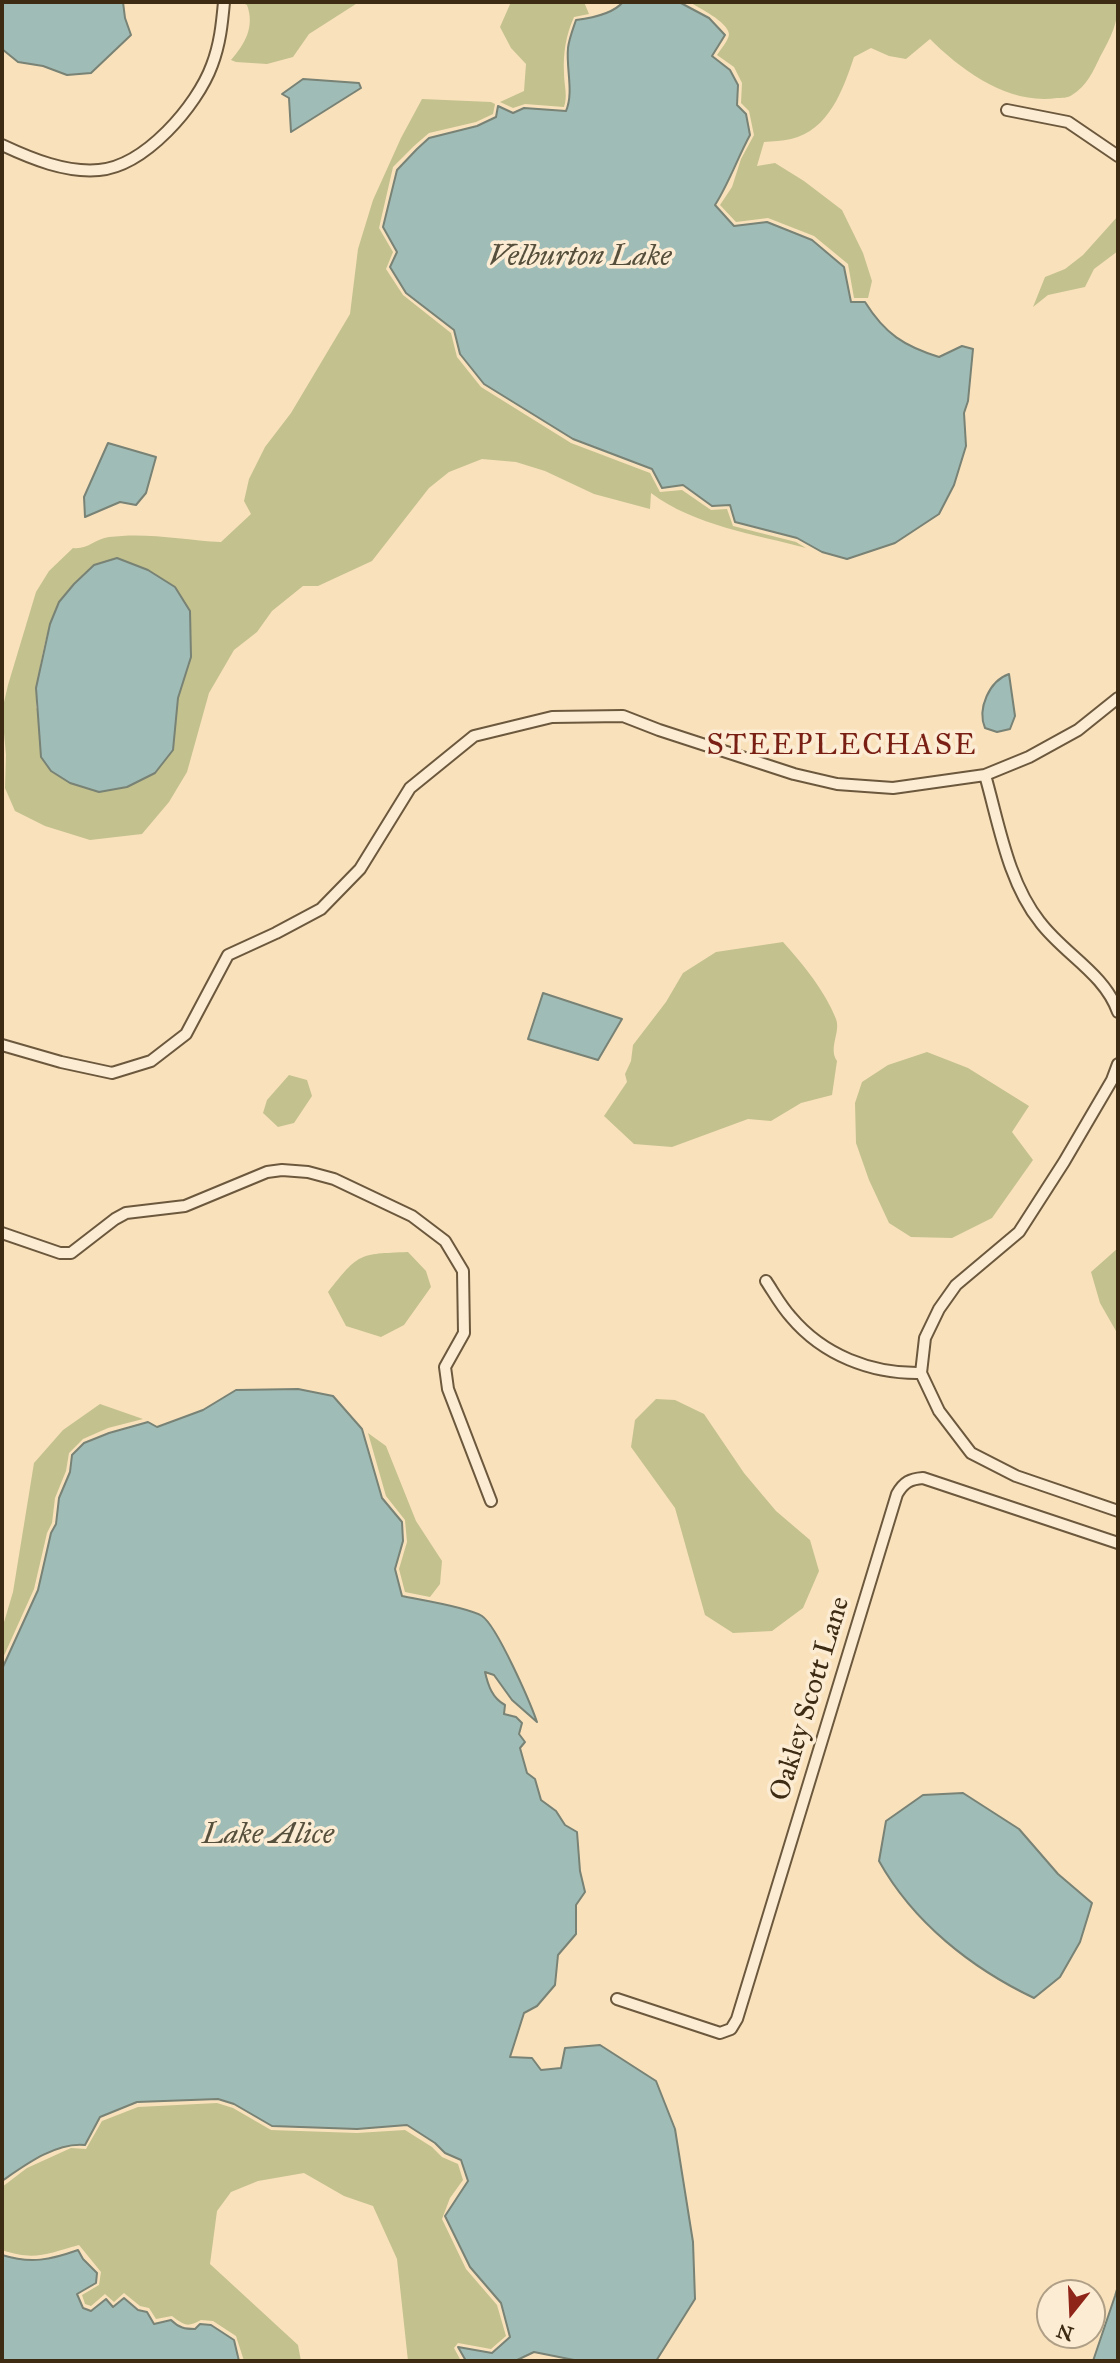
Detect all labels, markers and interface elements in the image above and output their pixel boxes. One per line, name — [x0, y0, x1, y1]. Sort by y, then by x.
water label: Velburton Lake — [489, 240, 671, 276]
district label: STEEPLECHASE — [708, 729, 976, 765]
street label: Oakley Scott Lane — [764, 1593, 858, 1805]
water label: Lake Alice — [202, 1818, 334, 1854]
north arrow — [1036, 2279, 1106, 2349]
text: N — [1054, 2319, 1076, 2346]

